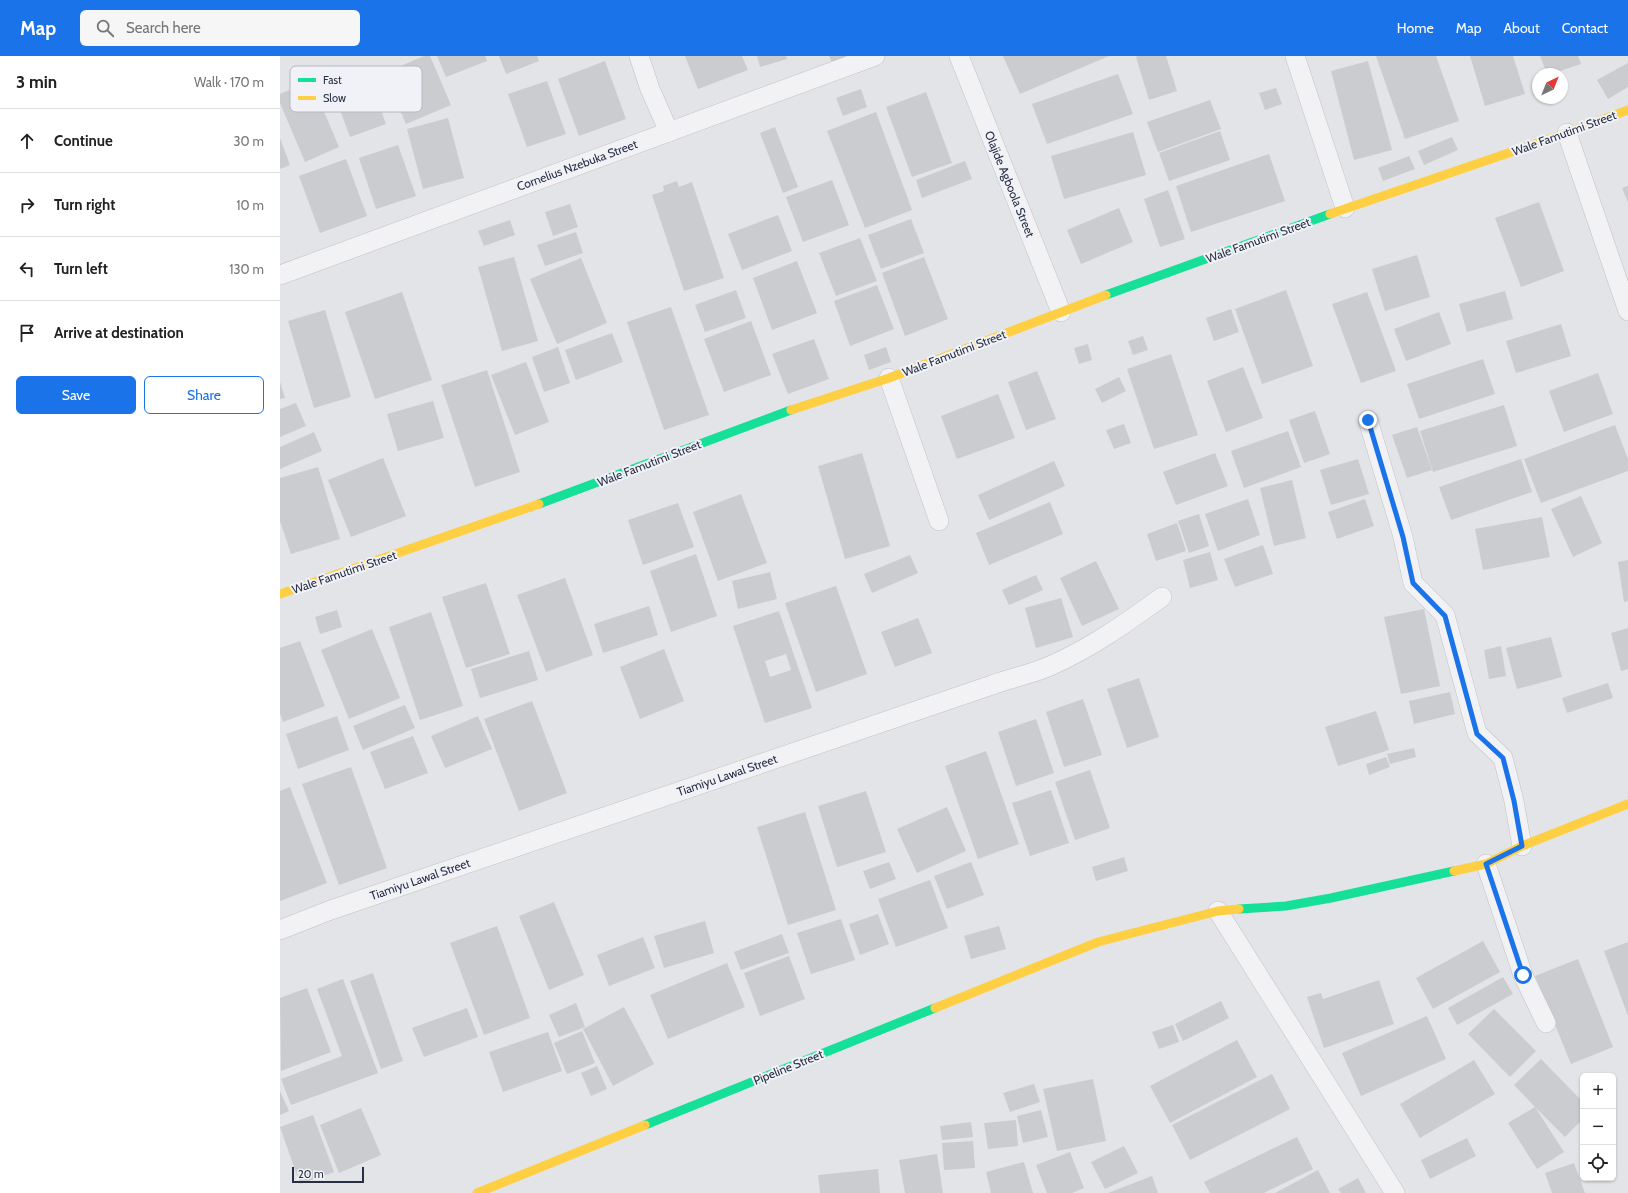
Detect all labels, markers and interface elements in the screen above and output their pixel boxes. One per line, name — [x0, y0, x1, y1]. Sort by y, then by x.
search box — [80, 10, 360, 46]
text: Map — [20, 17, 56, 40]
icon: search — [94, 17, 116, 39]
text: Search here — [126, 19, 201, 37]
text: Home — [1397, 19, 1434, 37]
text: Map — [1456, 19, 1481, 37]
text: About — [1503, 19, 1540, 37]
text: Contact — [1562, 19, 1608, 37]
legend — [290, 66, 422, 112]
north arrow — [1532, 68, 1568, 104]
text: 3 min — [16, 72, 57, 92]
text: Fast — [323, 73, 342, 87]
text: Walk · 170 m — [194, 74, 264, 90]
text: Slow — [323, 91, 346, 105]
street label: Wale Famutimi Street — [1510, 107, 1618, 159]
street label: Olajide Agboola Street — [982, 129, 1038, 239]
icon: ahead — [16, 130, 38, 152]
text: Continue — [54, 132, 113, 150]
text: 30 m — [234, 133, 264, 149]
street label: Cornelius Nzebuka Street — [515, 136, 639, 194]
icon: right — [16, 194, 38, 216]
text: Turn right — [54, 196, 115, 214]
text: 10 m — [236, 197, 264, 213]
street label: Wale Famutimi Street — [1204, 214, 1312, 266]
icon: left — [16, 258, 38, 280]
text: Turn left — [54, 260, 108, 278]
text: 130 m — [229, 261, 264, 277]
icon: arrive — [16, 322, 38, 344]
text: Arrive at destination — [54, 324, 184, 342]
street label: Wale Famutimi Street — [900, 326, 1008, 380]
button: Save — [16, 376, 136, 414]
button: Share — [144, 376, 264, 414]
route end — [1359, 411, 1377, 429]
street label: Wale Famutimi Street — [595, 436, 703, 490]
street label: Wale Famutimi Street — [290, 547, 398, 597]
street label: Tiamiyu Lawal Street — [675, 751, 779, 799]
street label: Tiamiyu Lawal Street — [368, 855, 472, 903]
route start — [1514, 966, 1532, 984]
street label: Pipeline Street — [751, 1046, 825, 1088]
map controls — [1580, 1073, 1616, 1181]
button: + — [1580, 1073, 1616, 1109]
button: − — [1580, 1109, 1616, 1145]
button: locate — [1580, 1145, 1616, 1181]
scale bar — [292, 1165, 364, 1184]
text: 20 m — [298, 1167, 324, 1181]

